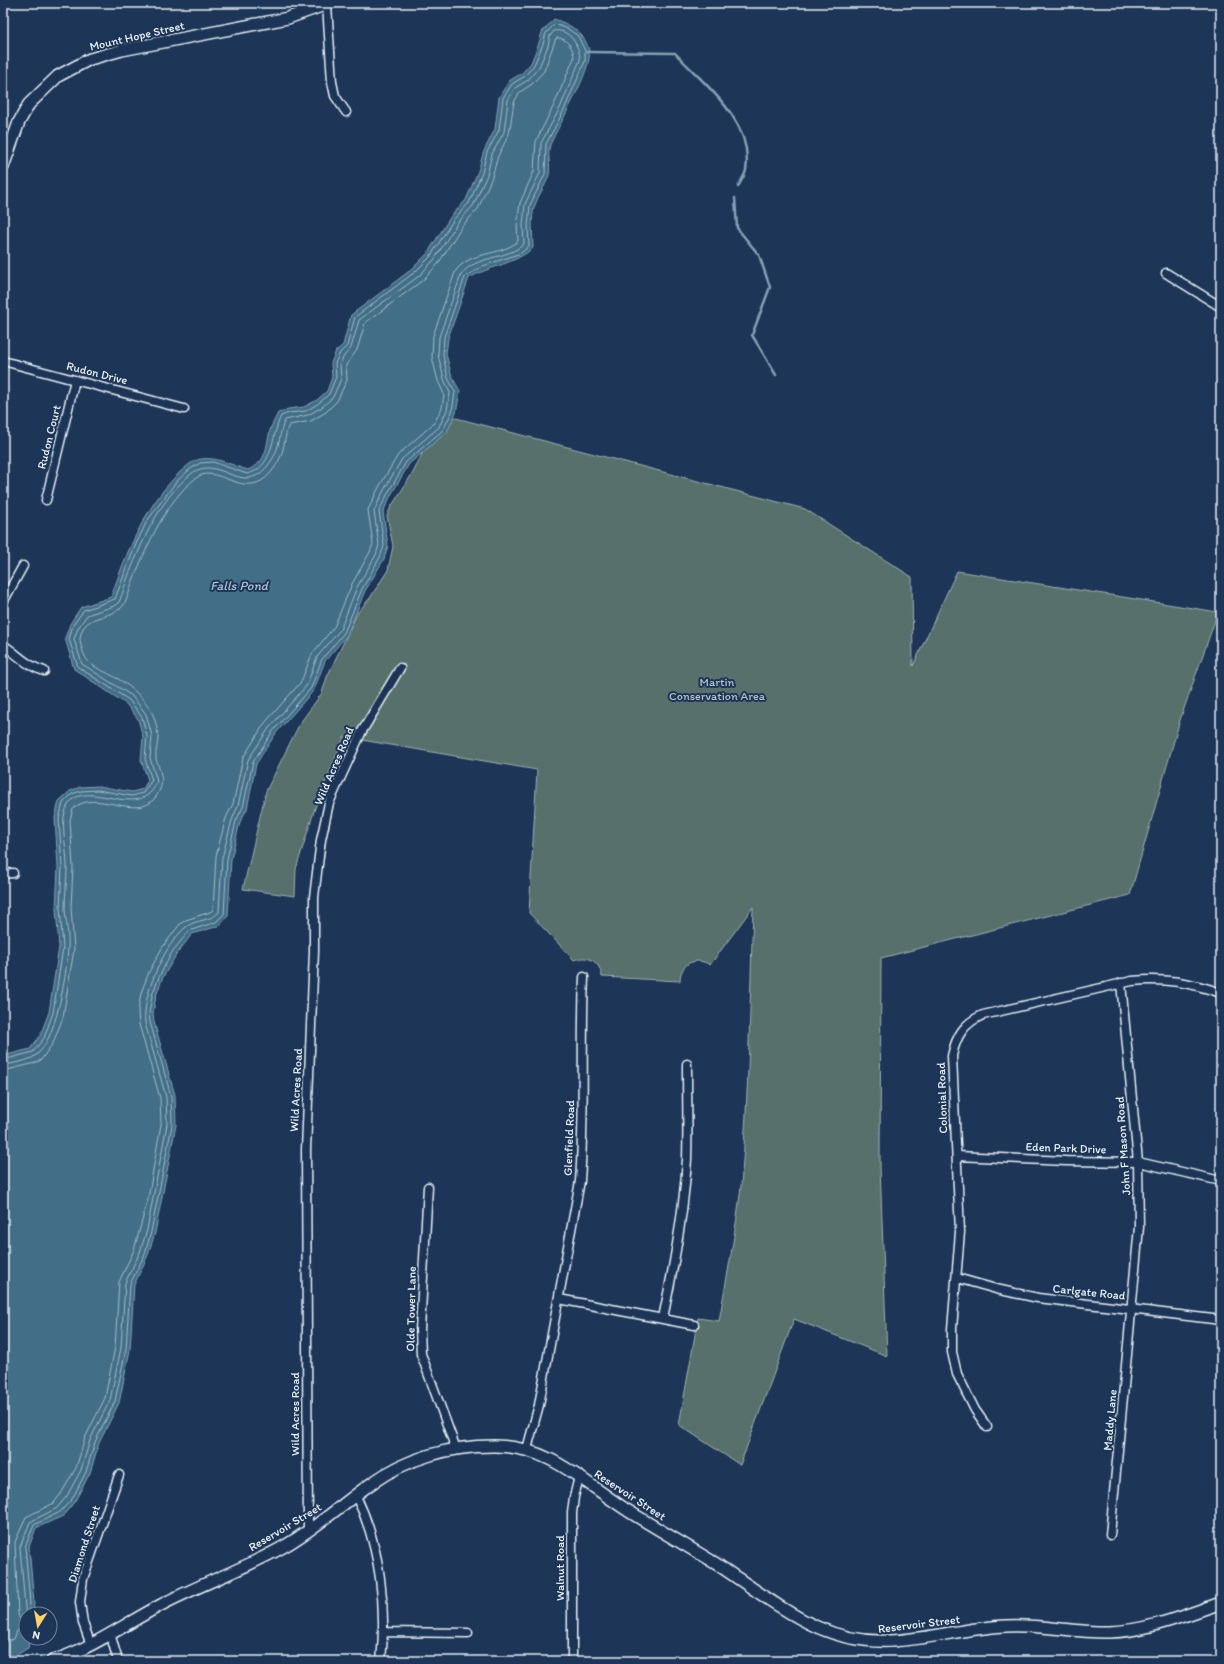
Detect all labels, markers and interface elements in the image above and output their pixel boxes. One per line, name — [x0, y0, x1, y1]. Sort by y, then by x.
street label: Mount Hope Street — [88, 18, 186, 54]
street label: Rudon Drive — [65, 359, 129, 387]
street label: Rudon Court — [34, 403, 64, 470]
water label: Falls Pond — [210, 578, 270, 593]
park label: Martin Conservation Area — [669, 675, 766, 703]
street label: Wild Acres Road — [311, 724, 357, 807]
street label: Wild Acres Road — [287, 1047, 305, 1132]
street label: Colonial Road — [934, 1062, 950, 1134]
street label: John F Mason Road — [1113, 1096, 1133, 1196]
street label: Glenfield Road — [561, 1099, 577, 1176]
street label: Eden Park Drive — [1025, 1140, 1107, 1156]
street label: Olde Tower Lane — [403, 1266, 419, 1352]
street label: Carlgate Road — [1052, 1281, 1127, 1303]
street label: Wild Acres Road — [288, 1372, 302, 1456]
street label: Maddy Lane — [1100, 1388, 1120, 1451]
street label: Reservoir Street — [592, 1467, 669, 1524]
street label: Reservoir Street — [246, 1499, 324, 1554]
street label: Diamond Street — [65, 1503, 103, 1584]
street label: Walnut Road — [553, 1535, 567, 1601]
north arrow — [18, 1606, 58, 1646]
street label: Reservoir Street — [877, 1612, 961, 1636]
text: N — [31, 1628, 41, 1642]

